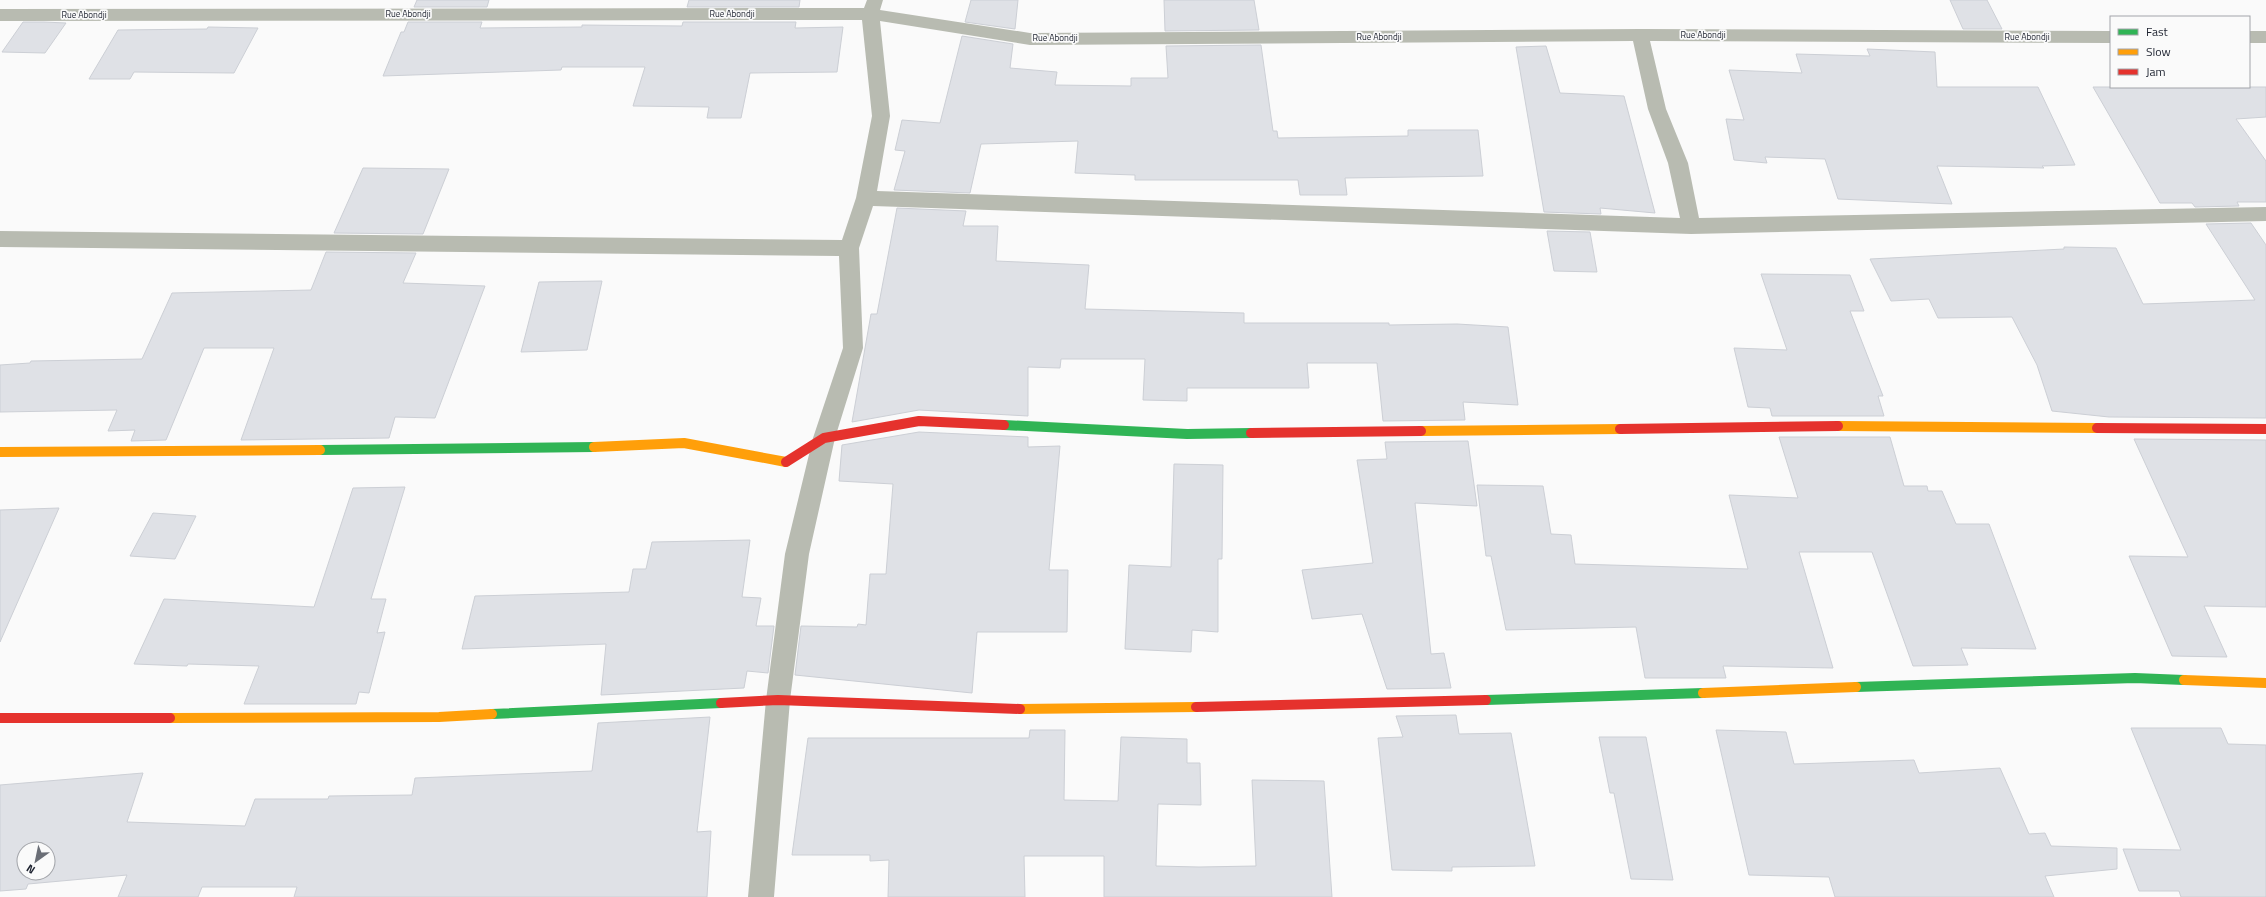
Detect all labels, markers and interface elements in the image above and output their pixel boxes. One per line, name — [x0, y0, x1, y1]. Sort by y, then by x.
street label: Rue Abondji — [385, 7, 431, 20]
street label: Rue Abondji — [709, 7, 755, 20]
street label: Rue Abondji — [61, 8, 107, 21]
legend — [2110, 16, 2250, 88]
text: Fast — [2146, 22, 2169, 41]
street label: Rue Abondji — [1680, 28, 1726, 41]
street label: Rue Abondji — [1356, 30, 1402, 43]
street label: Rue Abondji — [2004, 30, 2050, 43]
street label: Rue Abondji — [1032, 31, 1078, 44]
text: Slow — [2146, 42, 2171, 61]
text: Jam — [2146, 62, 2166, 81]
north arrow — [16, 841, 56, 881]
text: N — [23, 861, 38, 878]

